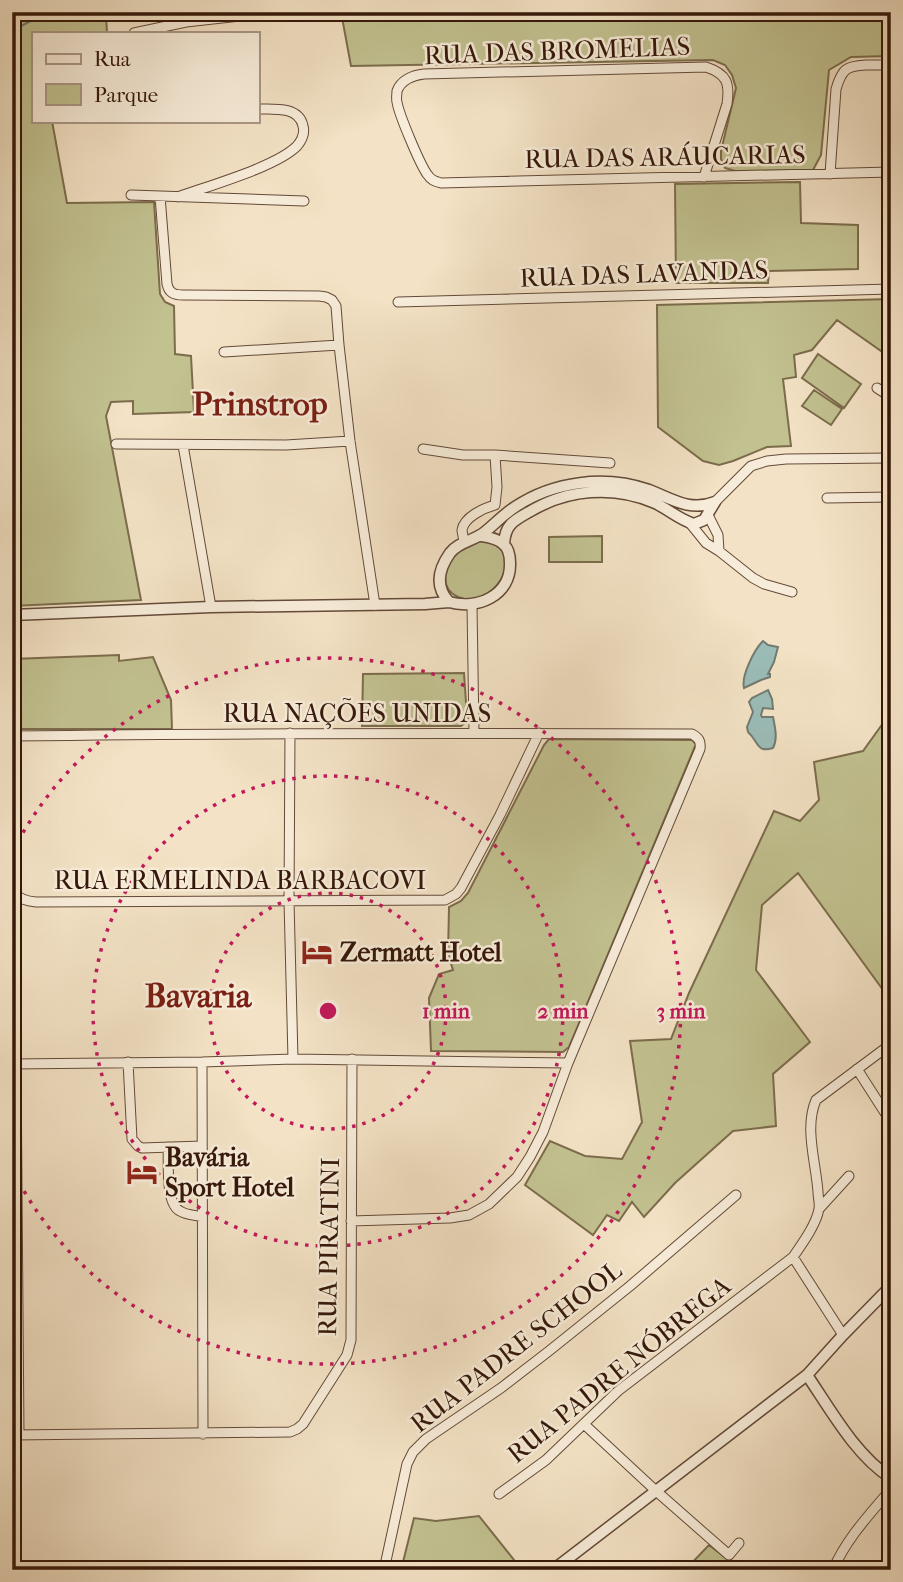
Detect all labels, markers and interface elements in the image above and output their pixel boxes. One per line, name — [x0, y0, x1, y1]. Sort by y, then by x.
street label: RUA DAS BROMELIAS — [423, 31, 691, 71]
legend — [32, 32, 259, 122]
text: Rua — [94, 47, 131, 71]
text: Parque — [94, 83, 158, 107]
street label: RUA DAS ARÁUCARIAS — [524, 138, 806, 175]
street label: RUA DAS LAVANDAS — [519, 254, 769, 294]
district label: Prinstrop — [192, 385, 328, 424]
street label: RUA NAÇÕES UNIDAS — [223, 697, 491, 729]
street label: RUA ERMELINDA BARBACOVI — [54, 865, 426, 896]
hotel icon: Zermatt Hotel — [300, 935, 334, 969]
place label: Zermatt Hotel — [340, 937, 503, 968]
district label: Bavaria — [145, 977, 253, 1016]
centre of rings — [316, 999, 340, 1023]
text: 1 min — [422, 999, 471, 1023]
text: 2 min — [537, 999, 589, 1023]
text: 3 min — [657, 999, 706, 1023]
place label: Bavária Sport Hotel — [165, 1142, 295, 1203]
hotel icon: Bavária Sport Hotel — [125, 1155, 159, 1189]
street label: RUA PIRATINI — [312, 1157, 346, 1337]
street label: RUA PADRE SCHOOL — [404, 1255, 628, 1439]
street label: RUA PADRE NÓBREGA — [500, 1269, 738, 1470]

